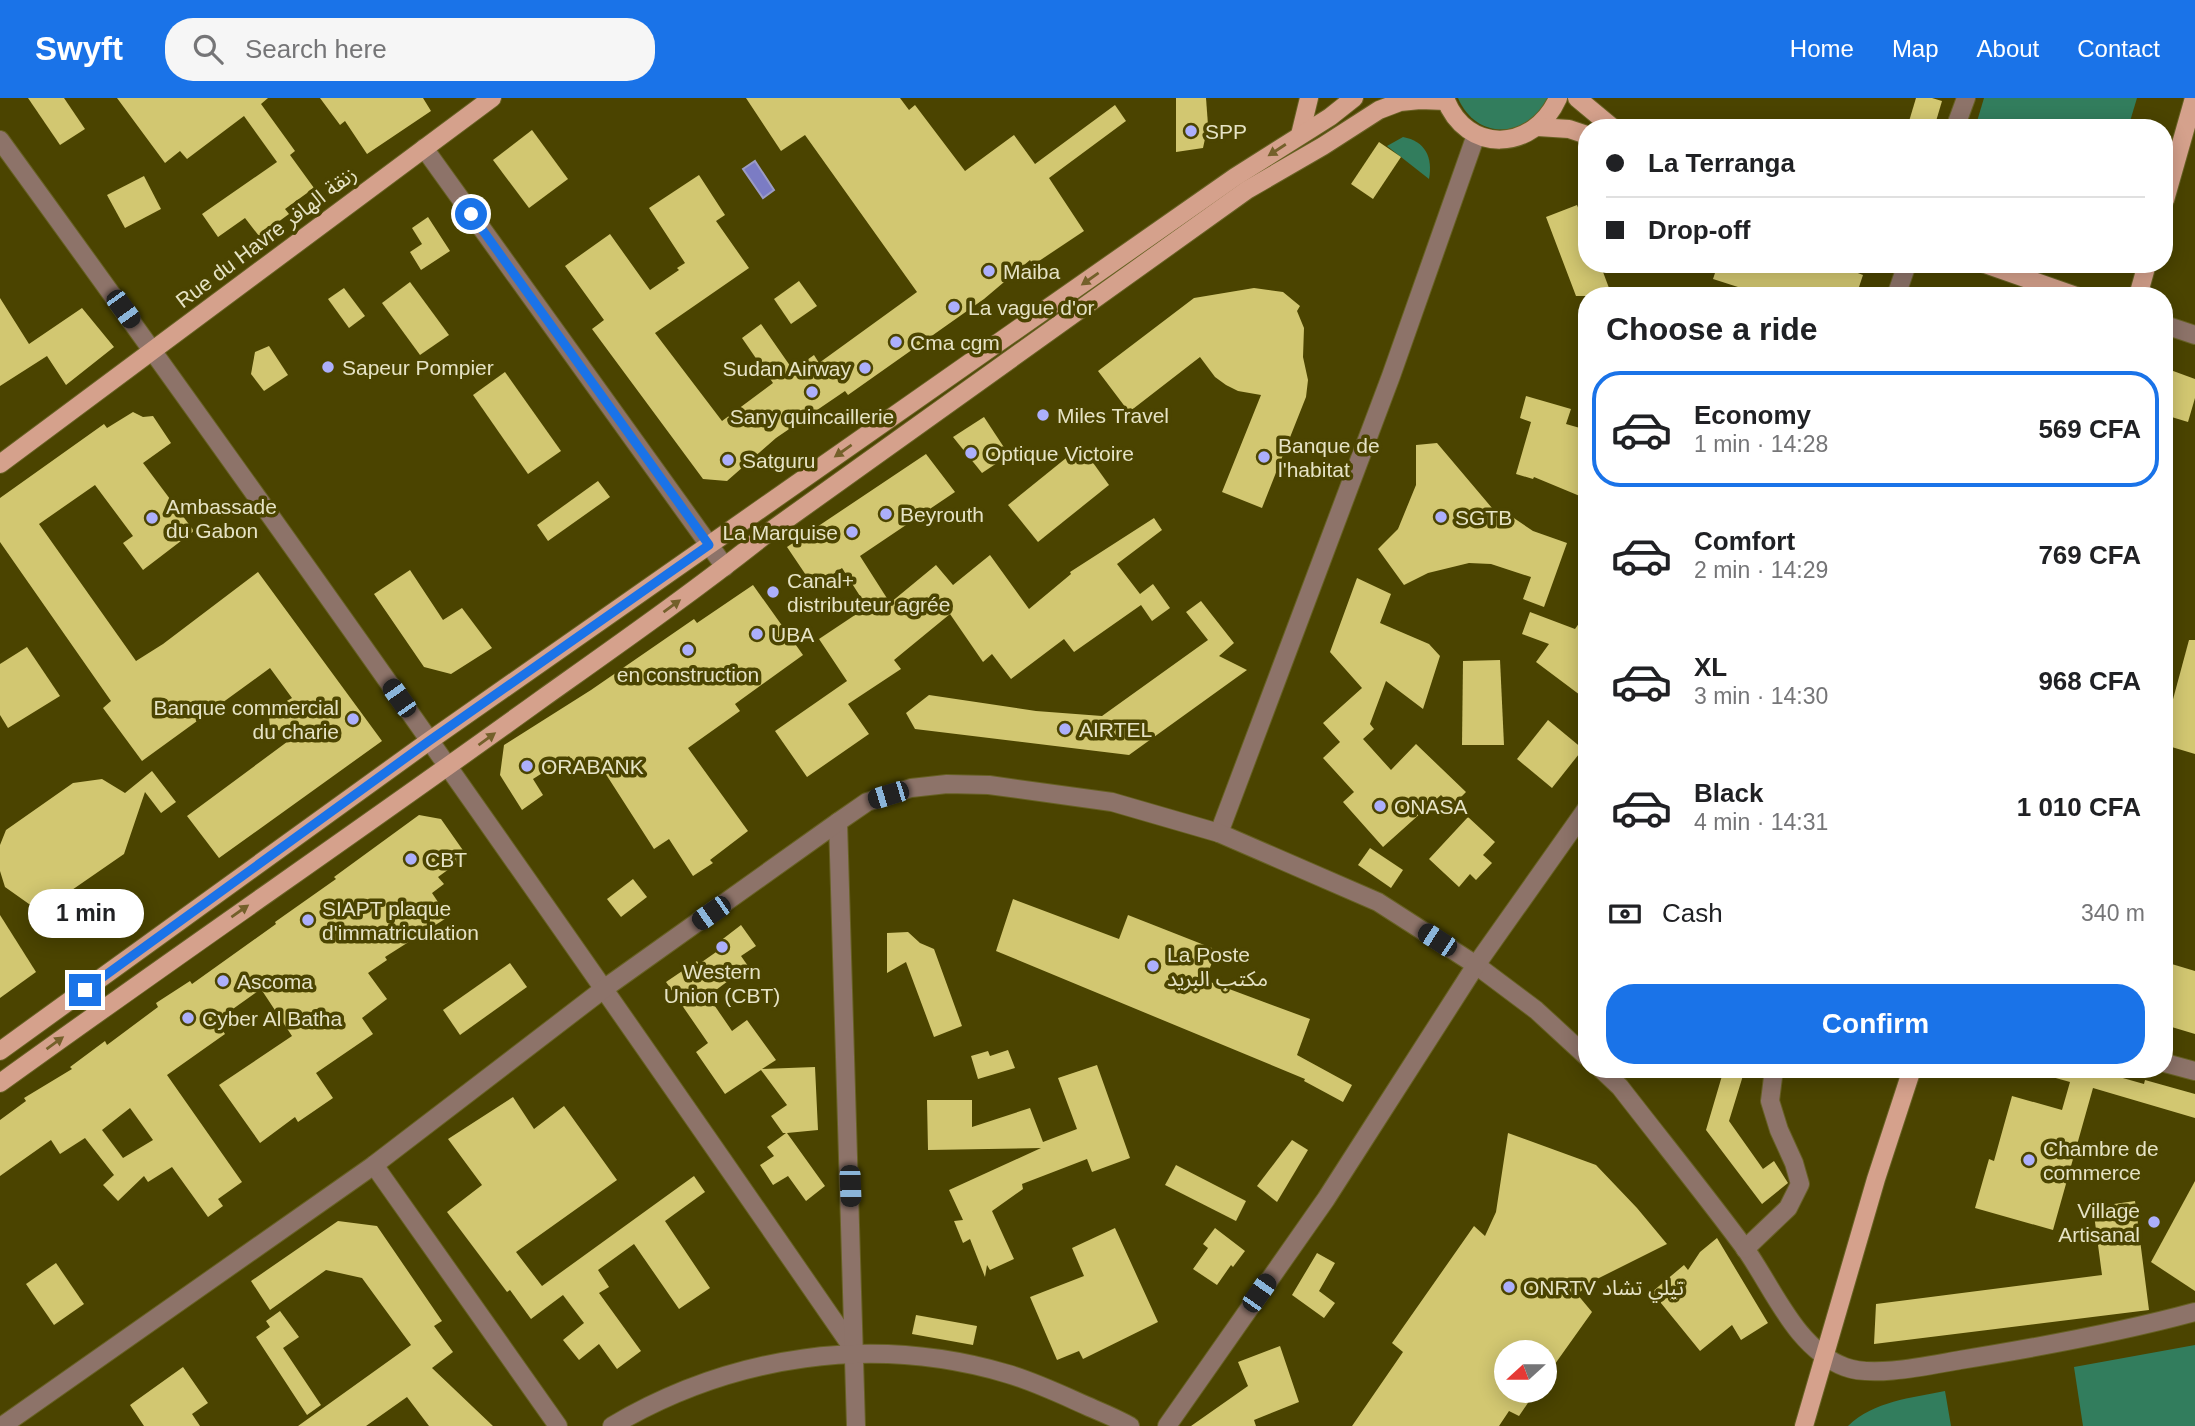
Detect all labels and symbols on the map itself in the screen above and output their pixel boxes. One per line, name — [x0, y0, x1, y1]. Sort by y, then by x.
place label: SPP — [1205, 120, 1247, 143]
marker: SPP — [1183, 123, 1199, 139]
one-way arrow — [1267, 143, 1287, 156]
street label: Rue du Havre زنقة الهافر — [171, 162, 361, 313]
route start — [455, 198, 487, 230]
place label: Maiba — [1003, 260, 1061, 283]
marker: Maiba — [981, 263, 997, 279]
one-way arrow — [1081, 272, 1099, 286]
car — [103, 286, 144, 332]
place label: La vague d'or — [968, 296, 1095, 319]
marker: La vague d'or — [946, 299, 962, 315]
place label: Cma cgm — [910, 331, 1000, 354]
marker: Cma cgm — [888, 334, 904, 350]
place label: Sapeur Pompier — [342, 356, 494, 379]
place label: Sudan Airway — [723, 357, 851, 380]
marker: Sapeur Pompier — [320, 359, 336, 375]
marker: Sudan Airway — [857, 360, 873, 376]
marker: Sany quincaillerie — [804, 384, 820, 400]
place label: Miles Travel — [1057, 404, 1169, 427]
place label: Sany quincaillerie — [730, 405, 894, 428]
marker: Miles Travel — [1035, 407, 1051, 423]
place label: Banque de l'habitat — [1278, 434, 1380, 481]
place label: Optique Victoire — [985, 442, 1134, 465]
one-way arrow — [834, 444, 852, 458]
marker: Optique Victoire — [963, 445, 979, 461]
place label: Satguru — [742, 449, 816, 472]
marker: Banque de l'habitat — [1256, 449, 1272, 465]
marker: Satguru — [720, 452, 736, 468]
place label: Ambassade du Gabon — [166, 495, 277, 542]
place label: Beyrouth — [900, 503, 984, 526]
marker: Beyrouth — [878, 506, 894, 522]
place label: SGTB — [1455, 506, 1512, 529]
marker: SGTB — [1433, 509, 1449, 525]
marker: Ambassade du Gabon — [144, 510, 160, 526]
place label: La Marquise — [722, 521, 838, 544]
marker: La Marquise — [844, 524, 860, 540]
place label: Canal+ distributeur agrée — [787, 569, 950, 616]
marker: Canal+ distributeur agrée — [765, 584, 781, 600]
one-way arrow — [663, 599, 681, 613]
place label: UBA — [771, 623, 814, 646]
marker: UBA — [749, 626, 765, 642]
marker: en construction — [680, 642, 696, 658]
place label: en construction — [617, 663, 759, 686]
car — [379, 675, 420, 721]
place label: Banque commercial du charie — [153, 696, 339, 743]
marker: Banque commercial du charie — [345, 711, 361, 727]
place label: AIRTEL — [1079, 718, 1152, 741]
marker: AIRTEL — [1057, 721, 1073, 737]
one-way arrow — [478, 732, 496, 746]
place label: ORABANK — [541, 755, 644, 778]
marker: ORABANK — [519, 758, 535, 774]
car — [865, 779, 912, 811]
place label: ONASA — [1394, 795, 1468, 818]
marker: ONASA — [1372, 798, 1388, 814]
place label: CBT — [425, 848, 467, 871]
marker: CBT — [403, 851, 419, 867]
callout: 1 min — [27, 888, 143, 938]
car — [688, 892, 735, 934]
place label: SIAPT plaque d'immatriculation — [322, 897, 479, 944]
one-way arrow — [231, 904, 249, 918]
marker: SIAPT plaque d'immatriculation — [300, 912, 316, 928]
car — [1414, 920, 1461, 960]
marker: Western Union (CBT) — [714, 939, 730, 955]
place label: La Poste مكتب البريد — [1167, 943, 1268, 991]
marker: La Poste مكتب البريد — [1145, 958, 1161, 974]
place label: Western Union (CBT) — [664, 960, 780, 1007]
place label: Ascoma — [237, 970, 313, 993]
marker: Ascoma — [215, 973, 231, 989]
route end — [69, 974, 101, 1006]
place label: Cyber Al Batha — [202, 1007, 342, 1030]
marker: Cyber Al Batha — [180, 1010, 196, 1026]
one-way arrow — [46, 1036, 64, 1050]
place label: Chambre de commerce — [2043, 1137, 2159, 1184]
marker: Chambre de commerce — [2021, 1152, 2037, 1168]
car — [839, 1165, 862, 1207]
place label: Village Artisanal — [2058, 1199, 2140, 1246]
marker: Village Artisanal — [2146, 1214, 2162, 1230]
car — [1239, 1270, 1280, 1316]
place label: ONRTV تيلي تشاد — [1523, 1276, 1684, 1303]
marker: ONRTV تيلي تشاد — [1501, 1279, 1517, 1295]
north arrow — [1494, 1340, 1558, 1404]

